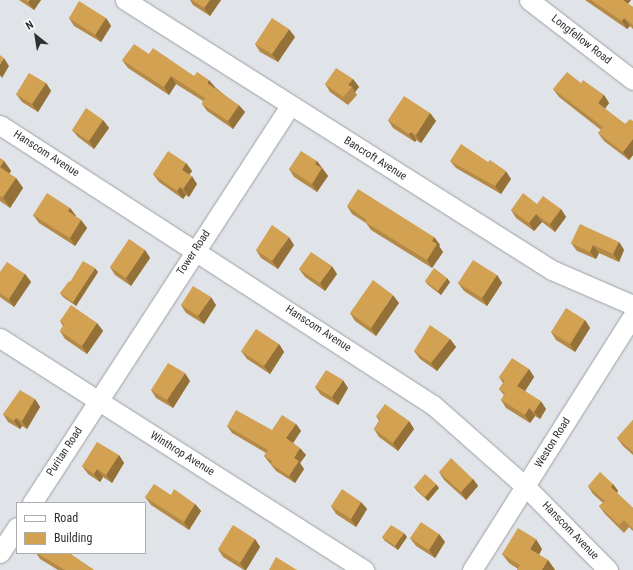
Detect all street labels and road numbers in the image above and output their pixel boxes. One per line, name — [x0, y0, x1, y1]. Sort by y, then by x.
street label: Longfellow Road — [548, 13, 614, 67]
street label: Hanscom Avenue — [11, 128, 81, 180]
street label: Bancroft Avenue — [341, 134, 409, 184]
street label: Tower Road — [175, 228, 213, 278]
street label: Hanscom Avenue — [283, 303, 353, 355]
street label: Weston Road — [532, 415, 574, 471]
street label: Puritan Road — [44, 425, 86, 479]
street label: Winthrop Avenue — [147, 429, 217, 479]
street label: Hanscom Avenue — [539, 499, 601, 563]

